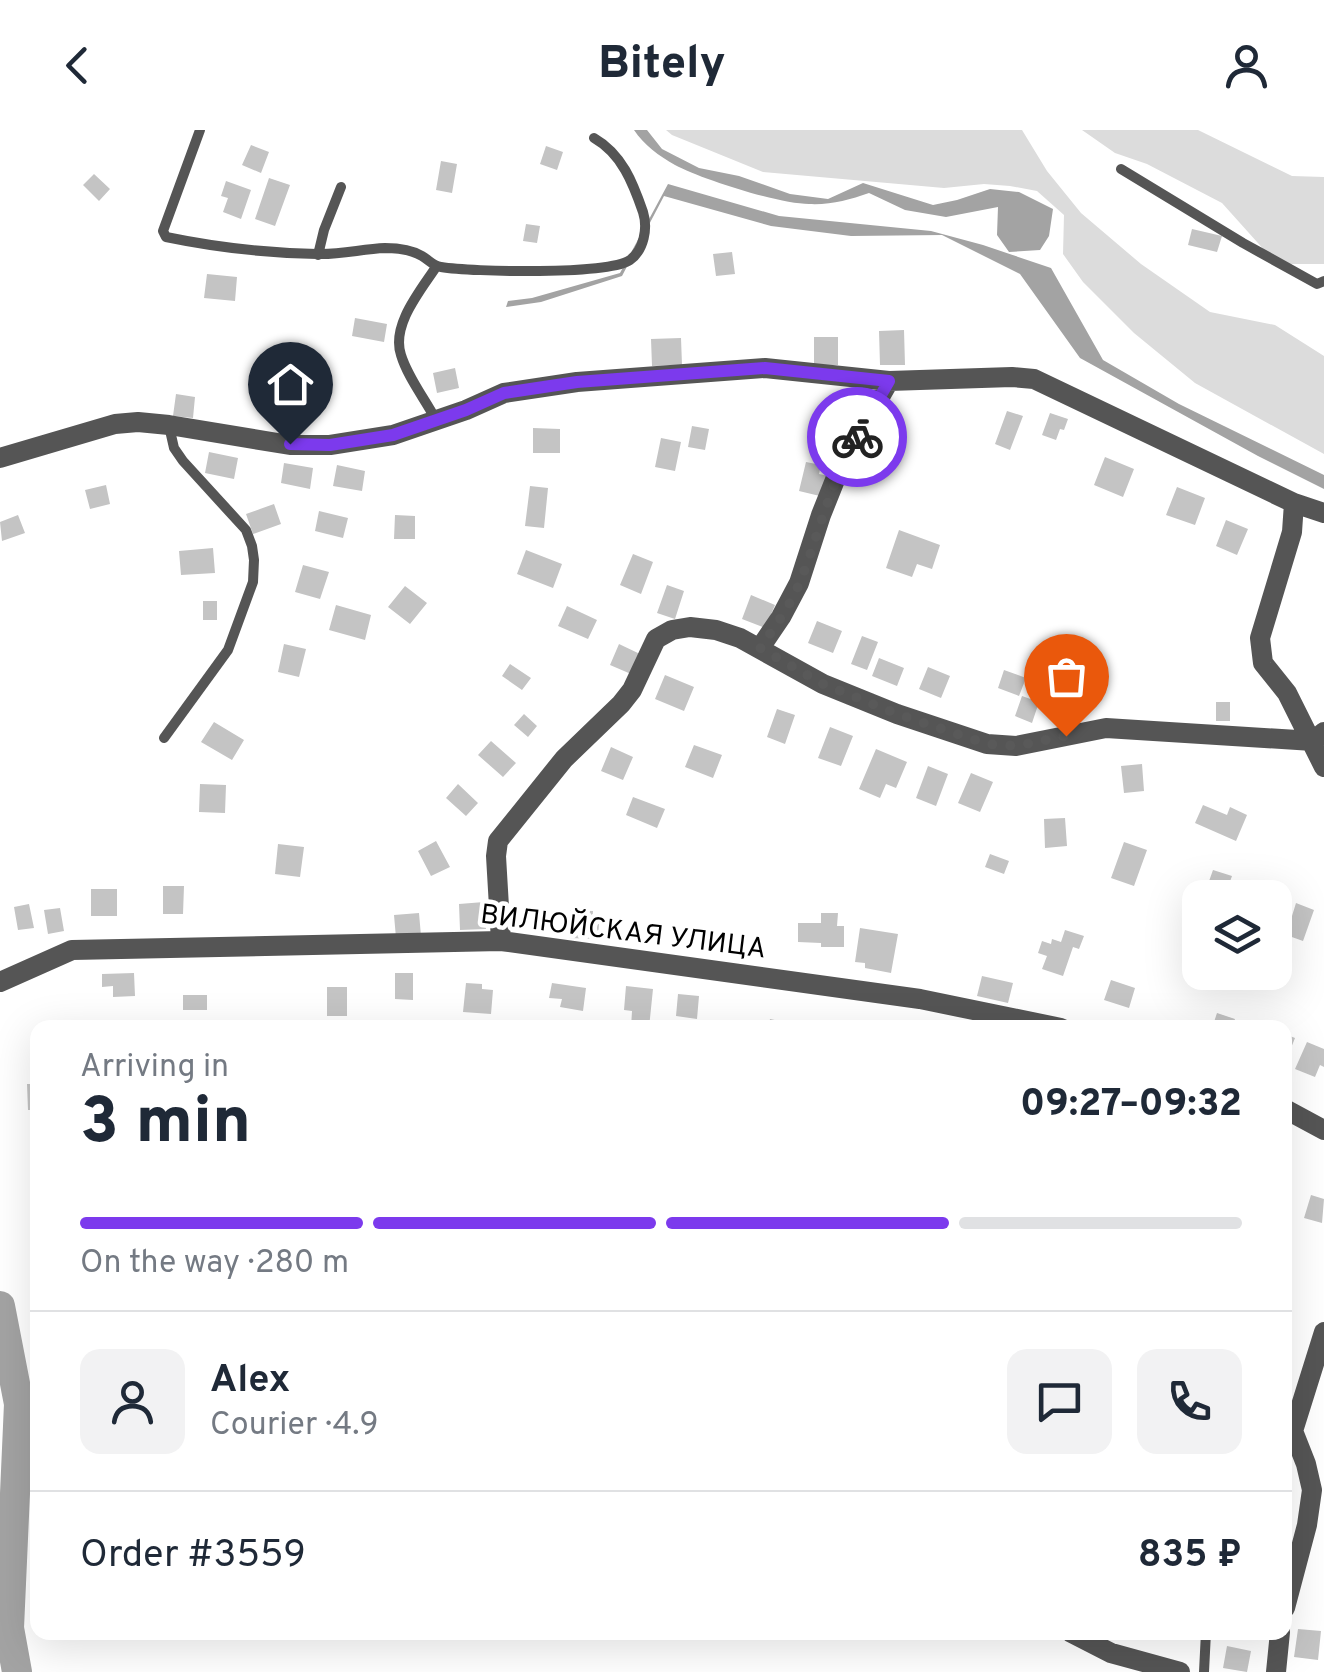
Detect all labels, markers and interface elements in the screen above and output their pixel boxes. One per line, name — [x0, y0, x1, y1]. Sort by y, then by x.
text: Bitely — [598, 37, 726, 94]
icon: back — [50, 38, 105, 93]
icon: person — [1219, 38, 1274, 93]
pin — [248, 342, 333, 445]
icon: home — [263, 357, 318, 412]
courier — [807, 387, 907, 487]
icon: bike — [830, 410, 885, 465]
pin — [1024, 634, 1109, 737]
icon: bag — [1039, 649, 1094, 704]
map controls — [1182, 880, 1292, 990]
button: layers — [1182, 880, 1292, 990]
street label: ВИЛЮЙСКАЯ УЛИЦА — [478, 896, 768, 968]
text: Arriving in — [80, 1048, 229, 1088]
text: 09:27–09:32 — [1020, 1081, 1242, 1130]
text: 3 min — [80, 1084, 251, 1166]
text: On the way · 280 m — [80, 1244, 349, 1284]
button: person — [80, 1349, 185, 1454]
button: chat — [1007, 1349, 1112, 1454]
button: phone — [1137, 1349, 1242, 1454]
text: Alex — [210, 1357, 290, 1406]
text: Courier · 4.9 — [210, 1406, 379, 1446]
text: Order #3559 — [80, 1532, 306, 1581]
text: 835 ₽ — [1138, 1532, 1242, 1581]

